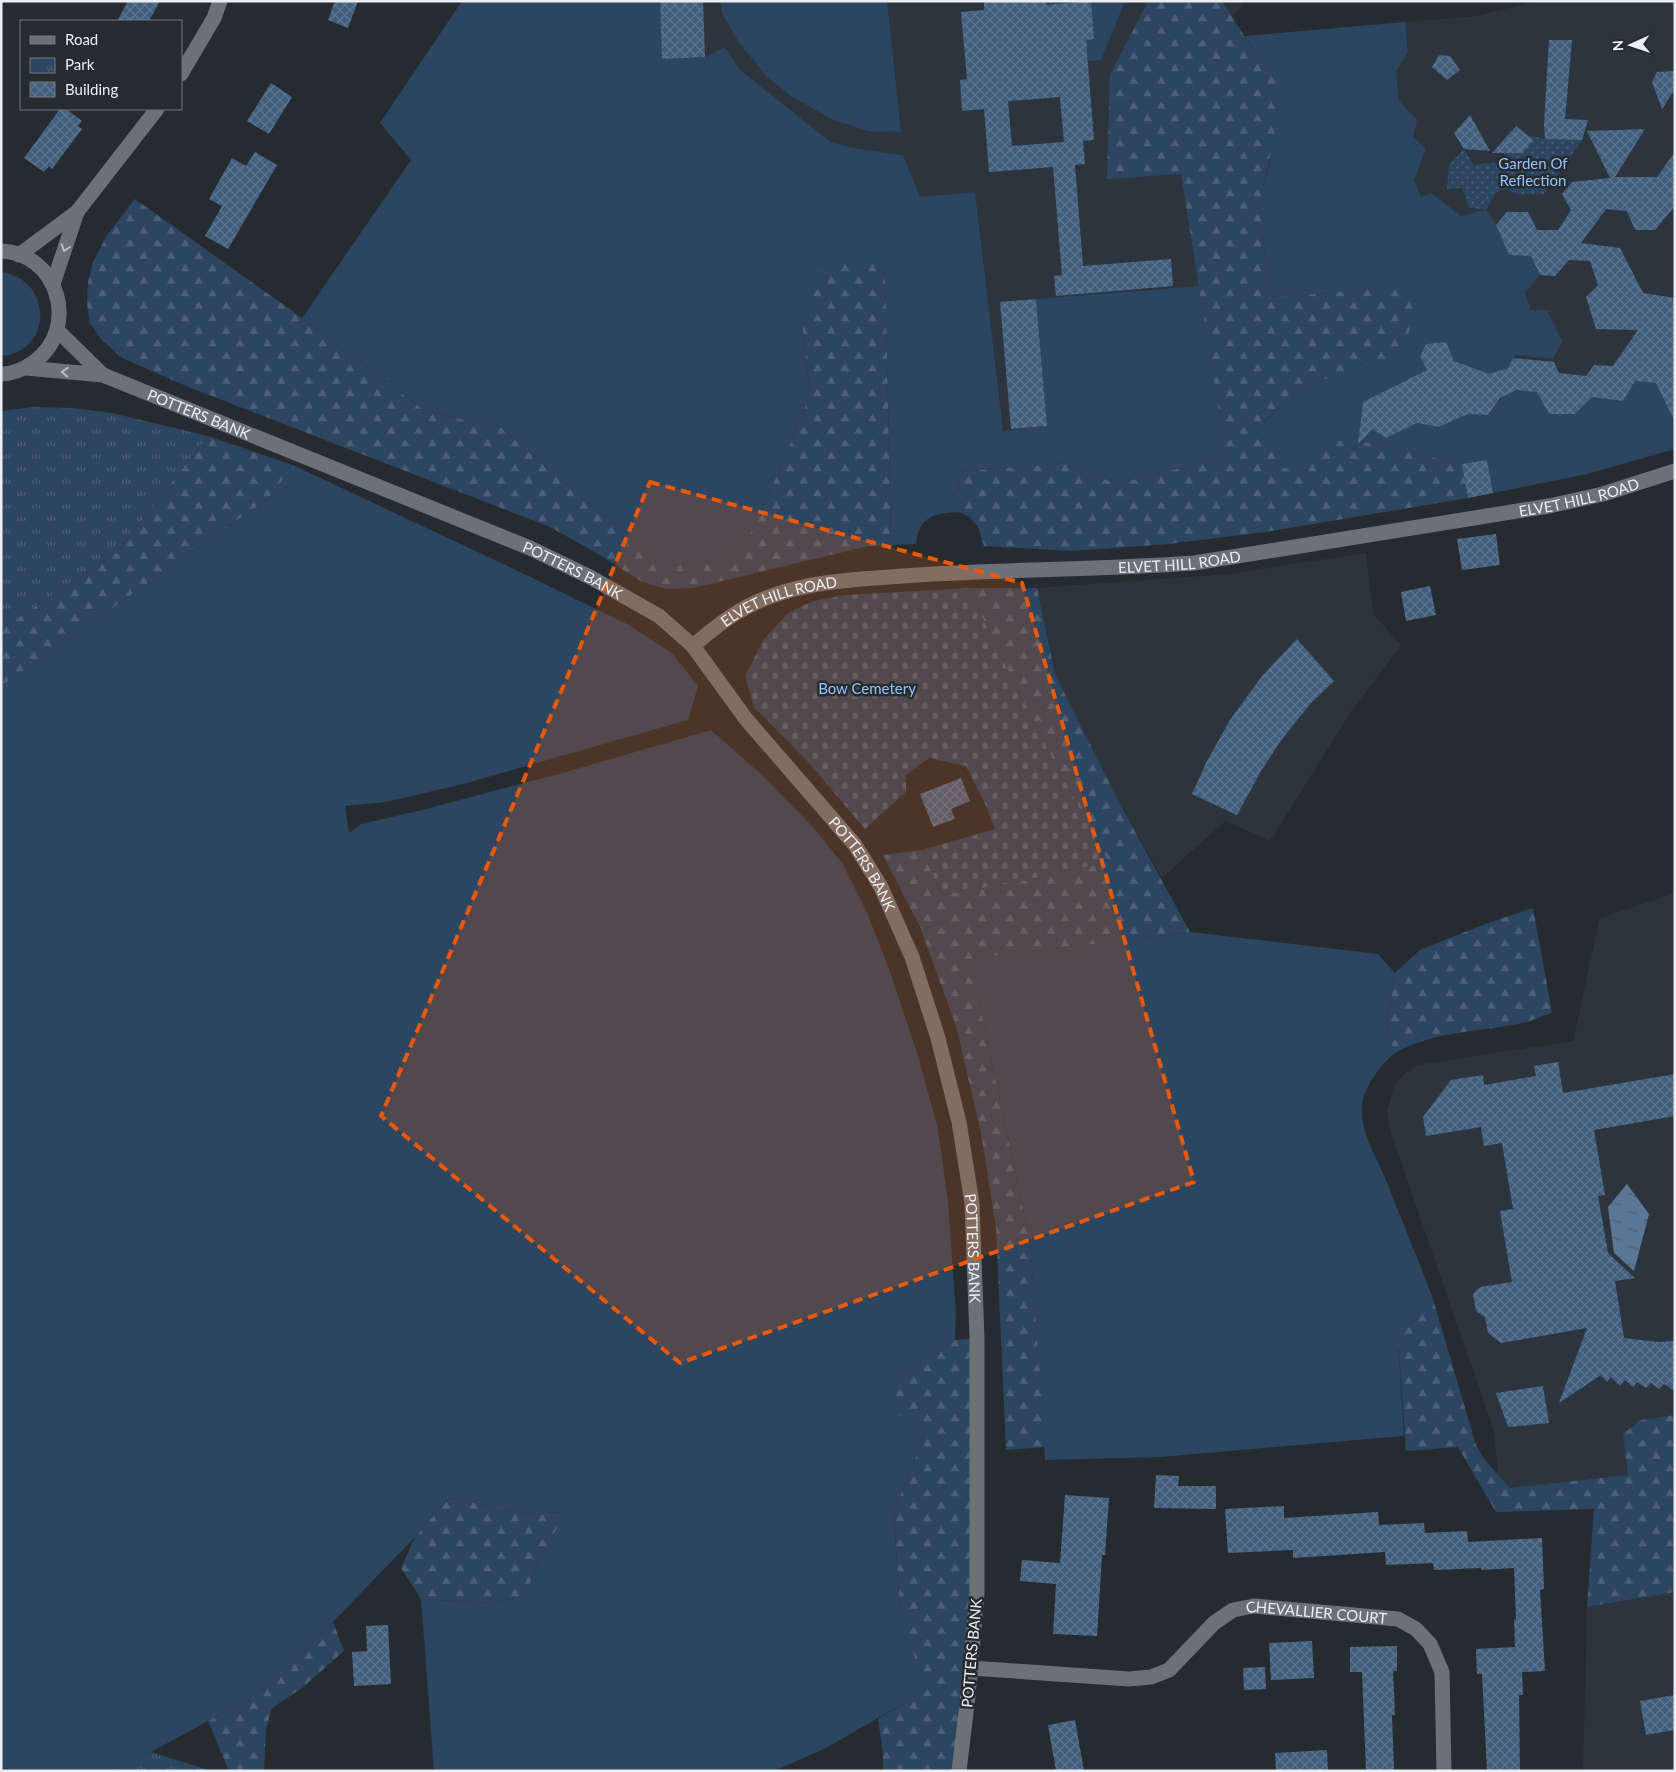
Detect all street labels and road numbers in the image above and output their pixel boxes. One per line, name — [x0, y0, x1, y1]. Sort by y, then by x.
street label: POTTERS BANK — [145, 385, 253, 443]
street label: ELVET HILL ROAD — [1517, 474, 1641, 520]
street label: POTTERS BANK — [520, 537, 626, 603]
street label: ELVET HILL ROAD — [1118, 547, 1242, 576]
street label: ELVET HILL ROAD — [717, 572, 838, 630]
street label: POTTERS BANK — [825, 813, 899, 914]
street label: POTTERS BANK — [962, 1192, 985, 1303]
street label: CHEVALLIER COURT — [1244, 1597, 1388, 1627]
street label: POTTERS BANK — [957, 1598, 985, 1708]

